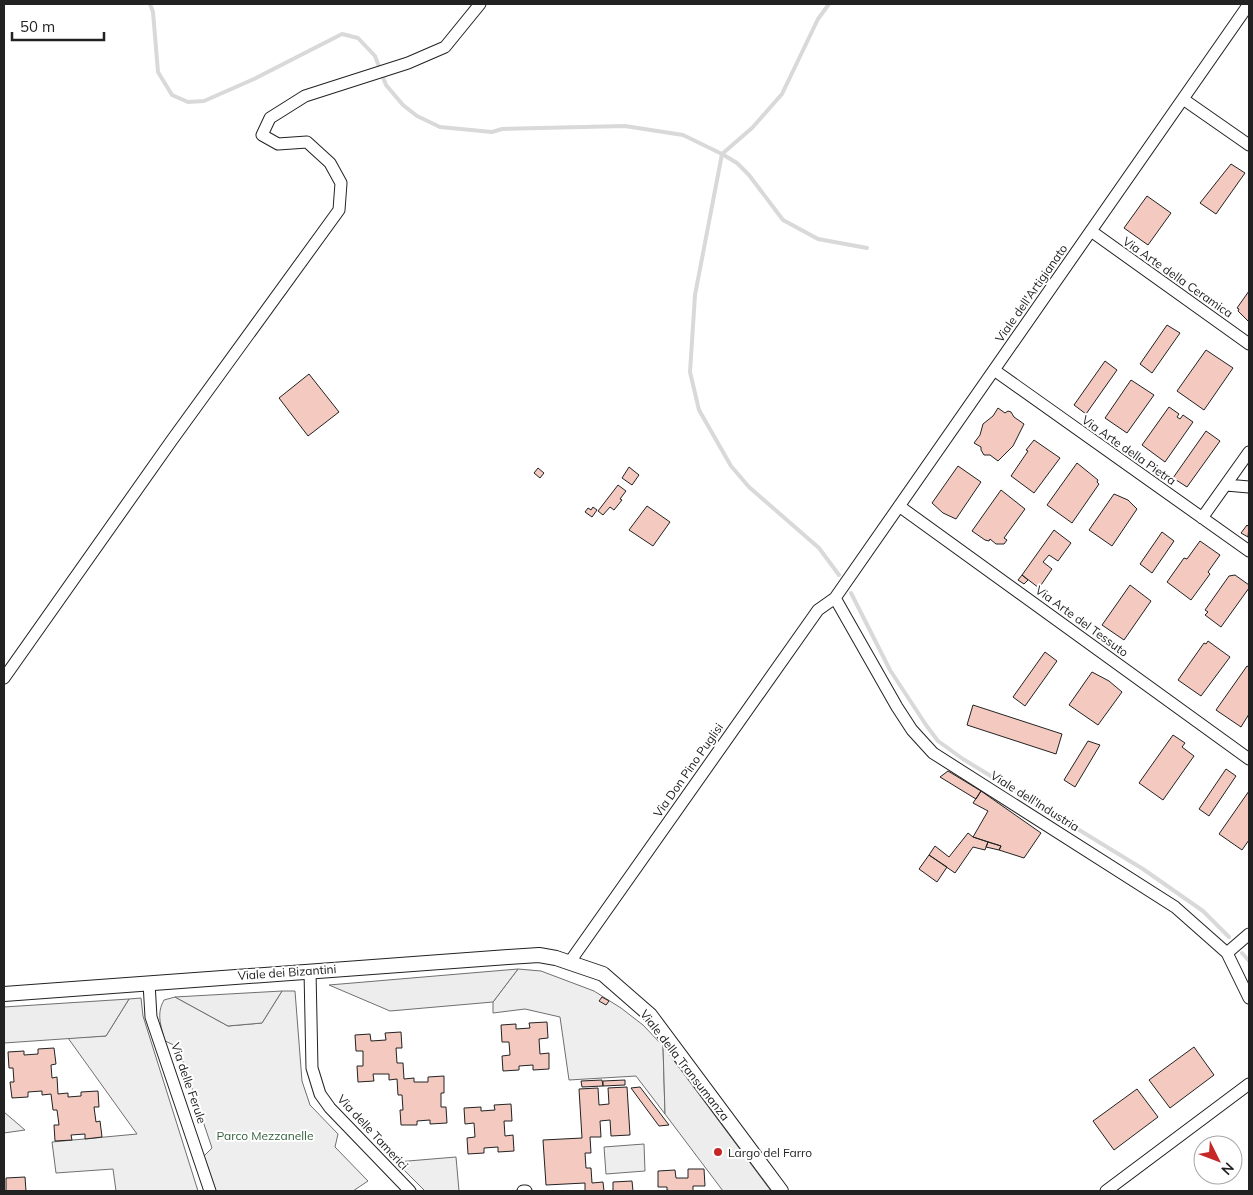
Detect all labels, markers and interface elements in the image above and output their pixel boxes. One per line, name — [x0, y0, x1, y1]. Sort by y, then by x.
scale bar — [12, 10, 105, 42]
text: 50 m — [20, 17, 55, 36]
street label: Via Arte della Ceramica — [1120, 233, 1236, 321]
street label: Viale dell'Artigianato — [992, 241, 1071, 345]
street label: Via Arte della Pietra — [1079, 412, 1179, 488]
street label: Via Arte del Tessuto — [1033, 582, 1132, 660]
street label: Via Don Pino Puglisi — [650, 720, 726, 820]
street label: Viale dell'Industria — [988, 768, 1082, 834]
street label: Viale dei Bizantini — [237, 961, 337, 983]
street label: Viale della Transumanza — [637, 1007, 733, 1123]
street label: Via delle Ferule — [168, 1041, 210, 1125]
street label: Via delle Tamerici — [334, 1091, 412, 1173]
park label: Parco Mezzanelle — [216, 1128, 314, 1143]
north arrow — [1193, 1135, 1243, 1185]
place label: Largo del Farro — [728, 1145, 812, 1160]
marker: Largo del Farro — [712, 1146, 724, 1158]
text: N — [1217, 1159, 1238, 1179]

